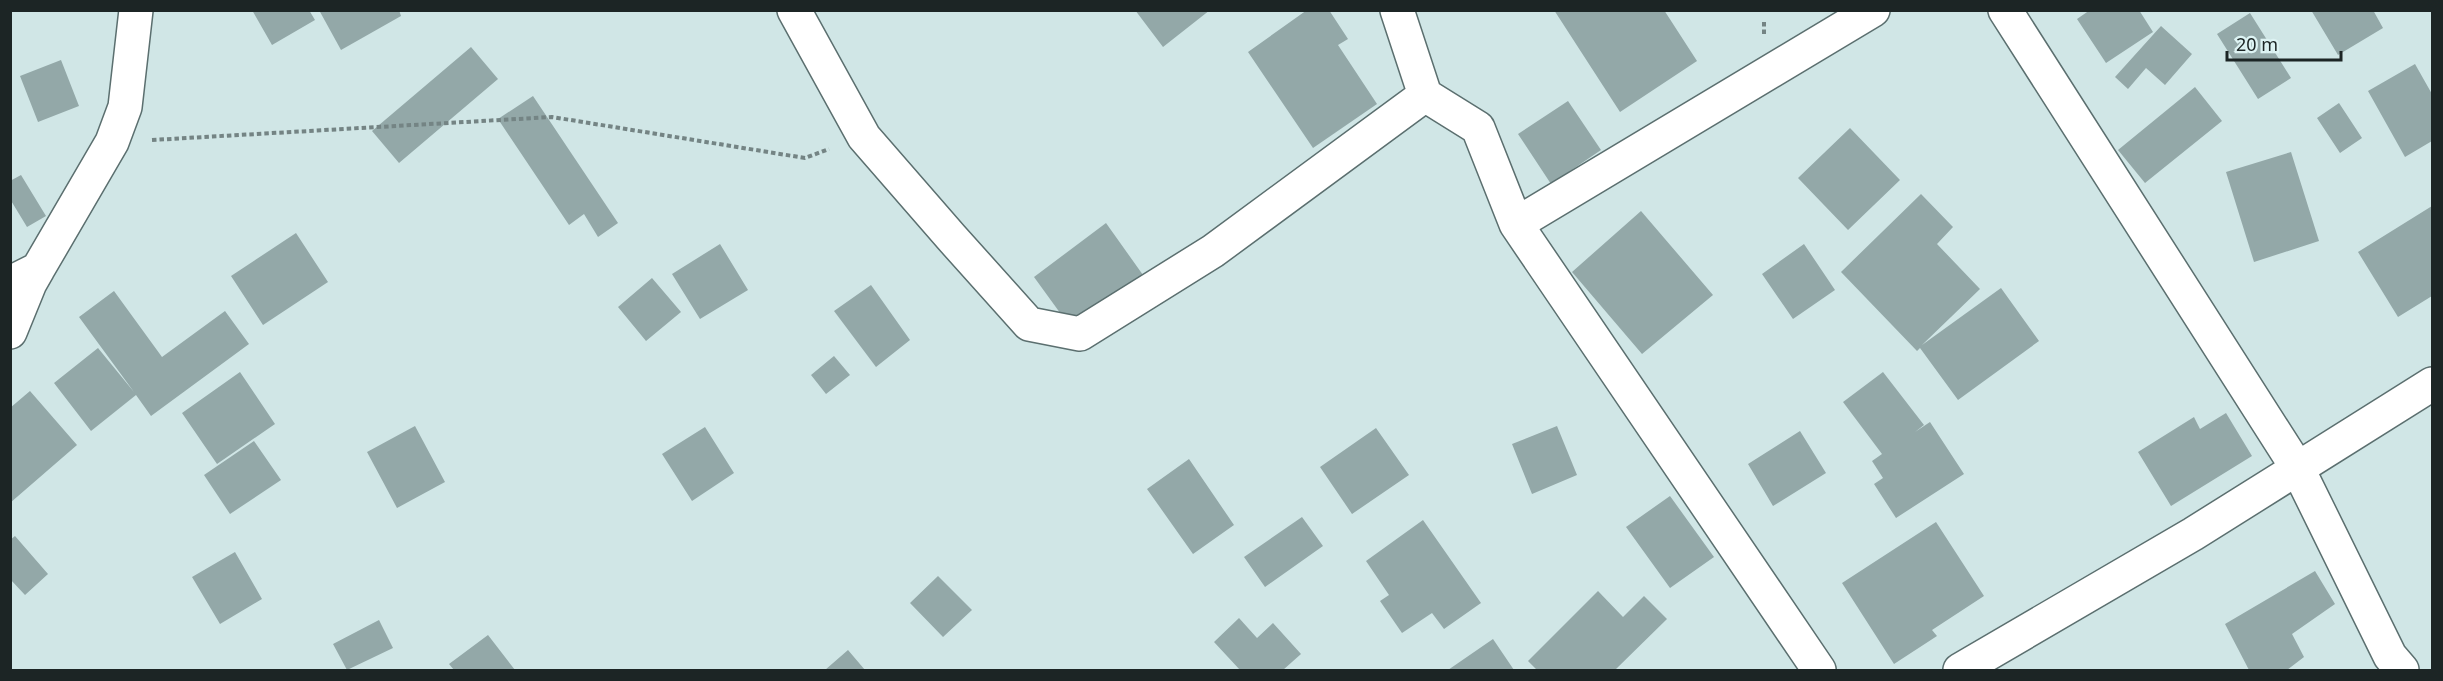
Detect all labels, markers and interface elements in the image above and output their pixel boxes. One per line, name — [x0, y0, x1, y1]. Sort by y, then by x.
scale bar — [2227, 24, 2341, 62]
text: 20 m — [2236, 32, 2278, 56]

